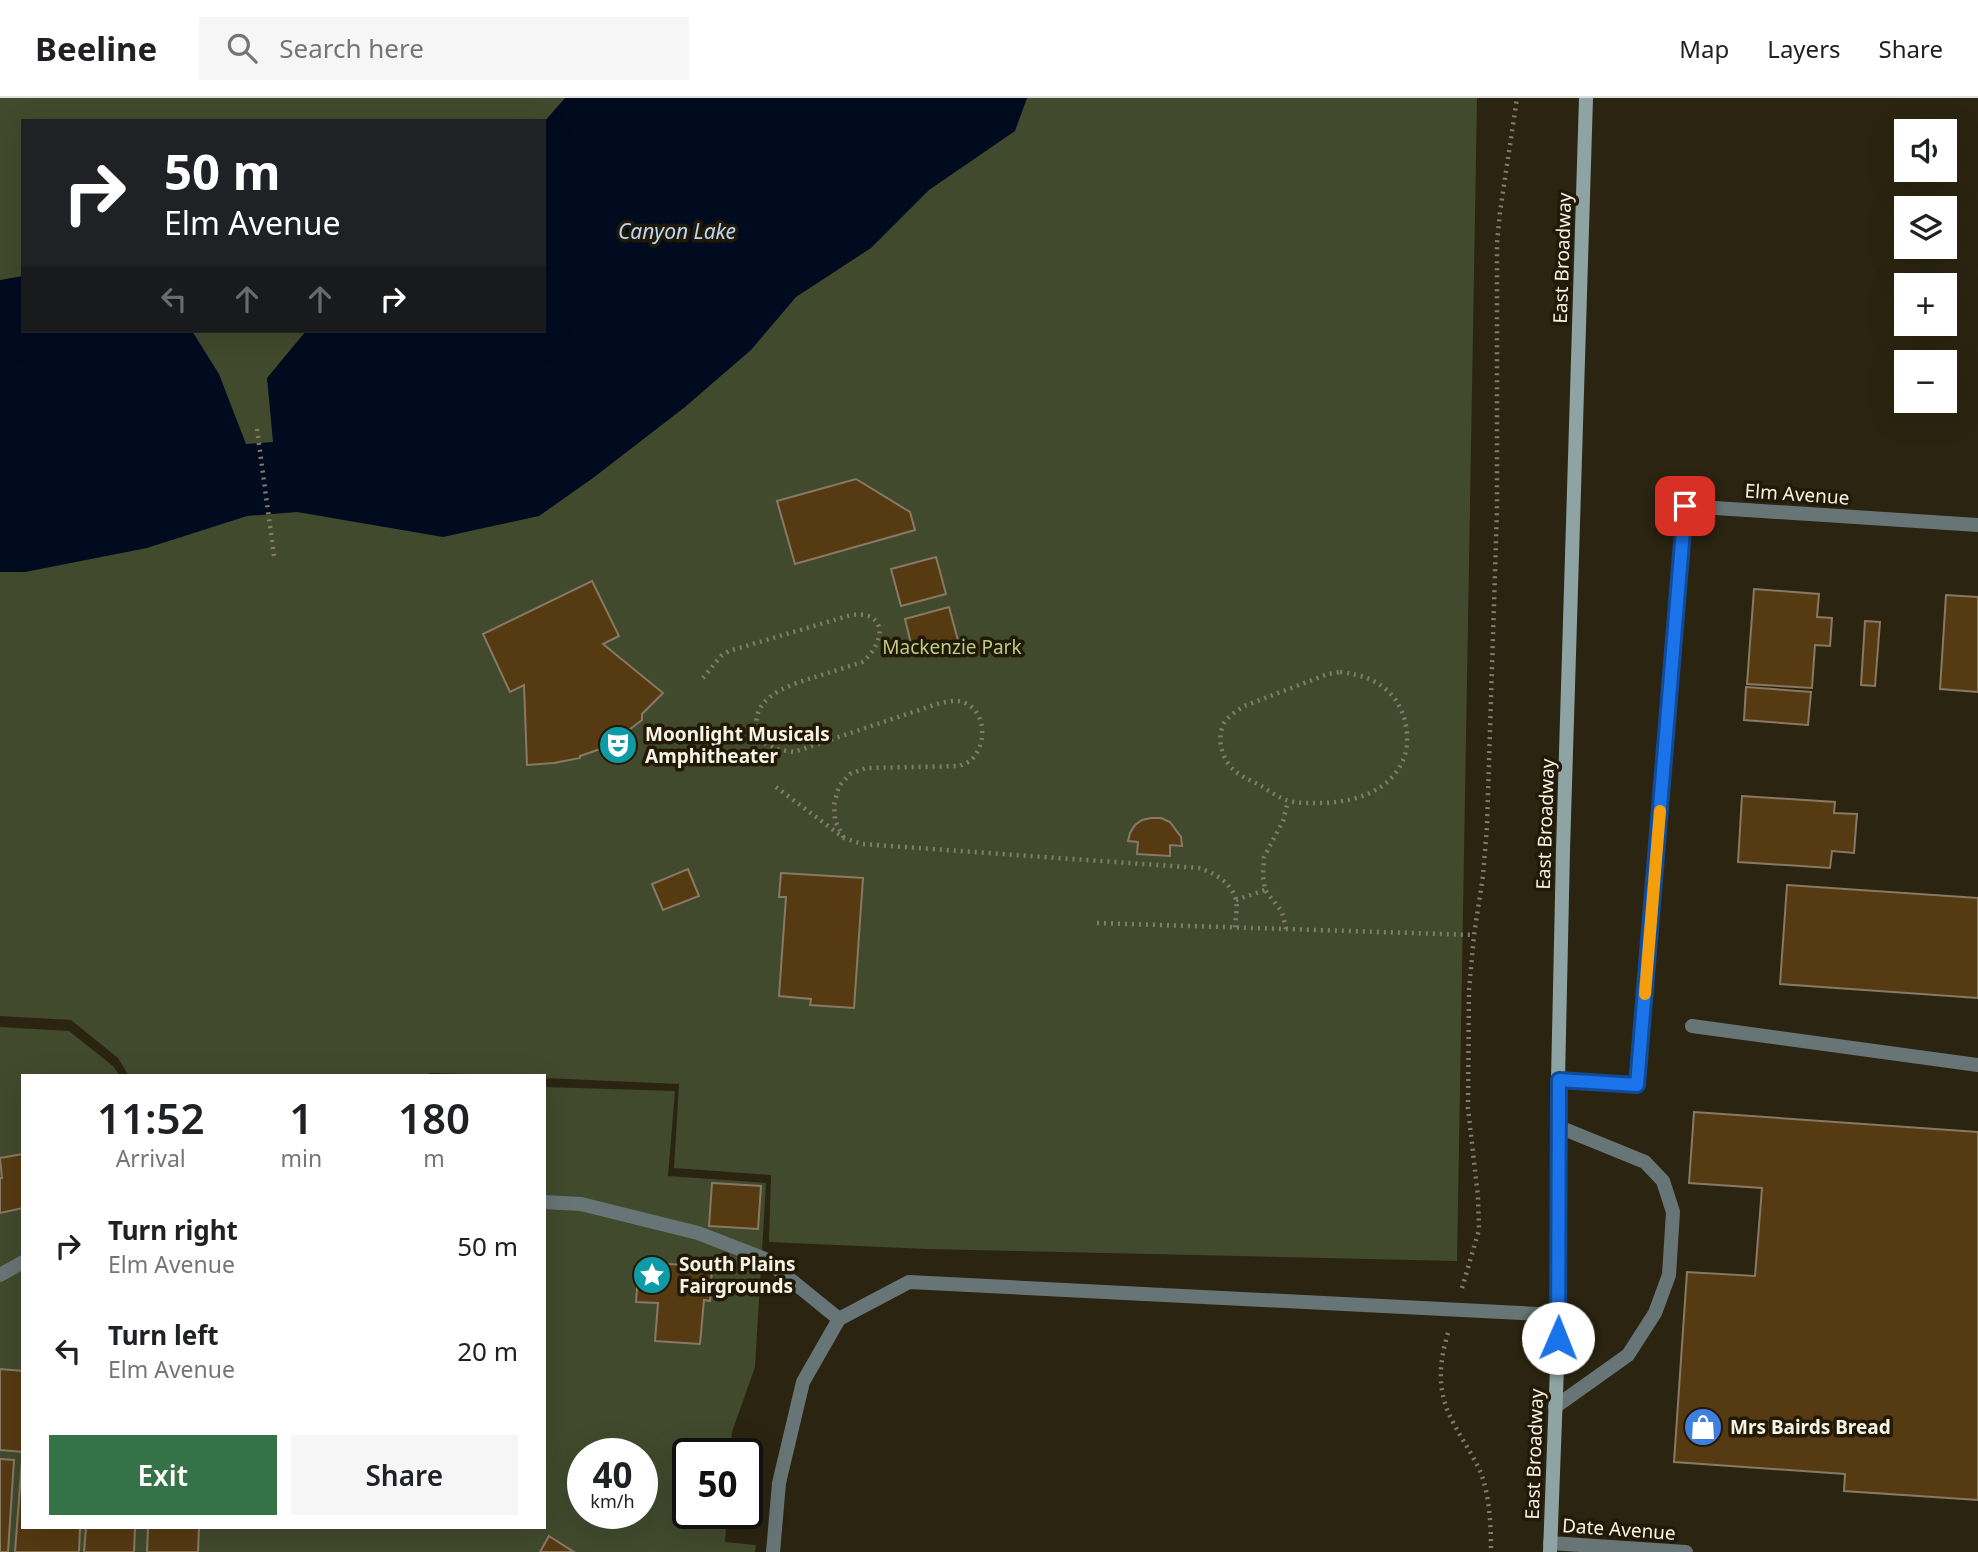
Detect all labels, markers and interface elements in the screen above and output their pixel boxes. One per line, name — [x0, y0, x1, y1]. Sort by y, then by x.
search box — [199, 17, 689, 80]
text: Beeline — [35, 26, 157, 71]
icon: search — [223, 29, 261, 67]
text: Search here — [279, 30, 424, 66]
text: Map — [1679, 32, 1729, 65]
text: Layers — [1767, 32, 1841, 65]
text: Share — [1879, 32, 1943, 65]
map controls — [1894, 119, 1957, 413]
button: sound — [1894, 119, 1957, 182]
text: 50 m — [164, 138, 281, 204]
icon: right — [49, 147, 140, 238]
street label: East Broadway — [1547, 192, 1577, 324]
button: layers — [1894, 196, 1957, 259]
text: Elm Avenue — [164, 201, 341, 244]
water label: Canyon Lake — [618, 217, 736, 245]
button: + — [1894, 273, 1957, 336]
icon: left — [155, 280, 193, 318]
icon: ahead — [228, 280, 266, 318]
icon: ahead — [301, 280, 339, 318]
icon: right — [374, 280, 412, 318]
button: − — [1894, 350, 1957, 413]
pin — [1655, 476, 1715, 536]
street label: Elm Avenue — [1744, 477, 1850, 511]
icon: arrive — [1666, 487, 1704, 525]
park label: Mackenzie Park — [882, 634, 1022, 660]
place label: Moonlight Musicals Amphitheater — [645, 721, 830, 769]
theatre icon: Moonlight Musicals Amphitheater — [597, 724, 639, 766]
street label: East Broadway — [1530, 758, 1560, 890]
text: 11:52 — [97, 1089, 205, 1146]
text: 1 — [289, 1089, 313, 1146]
text: 180 — [398, 1089, 470, 1146]
text: Arrival — [116, 1142, 186, 1174]
text: min — [280, 1142, 322, 1174]
text: m — [423, 1142, 445, 1174]
text: Turn right — [108, 1212, 238, 1248]
icon: right — [49, 1227, 87, 1265]
text: 50 m — [457, 1228, 518, 1264]
text: Elm Avenue — [108, 1248, 235, 1280]
place label: South Plains Fairgrounds — [679, 1251, 796, 1299]
place icon: South Plains Fairgrounds — [631, 1254, 673, 1296]
position arrow — [1521, 1301, 1595, 1375]
text: Turn left — [108, 1317, 219, 1353]
icon: left — [49, 1332, 87, 1370]
text: 20 m — [457, 1333, 518, 1369]
text: Elm Avenue — [108, 1353, 235, 1385]
street label: East Broadway — [1519, 1388, 1549, 1520]
shop icon: Mrs Bairds Bread — [1682, 1406, 1724, 1448]
place label: Mrs Bairds Bread — [1730, 1414, 1891, 1440]
button: Exit — [49, 1435, 277, 1515]
button: Share — [291, 1435, 518, 1515]
speed limit sign: 50 — [672, 1438, 763, 1529]
text: 40 — [592, 1451, 633, 1498]
text: km/h — [590, 1489, 635, 1513]
street label: Date Avenue — [1561, 1512, 1677, 1546]

